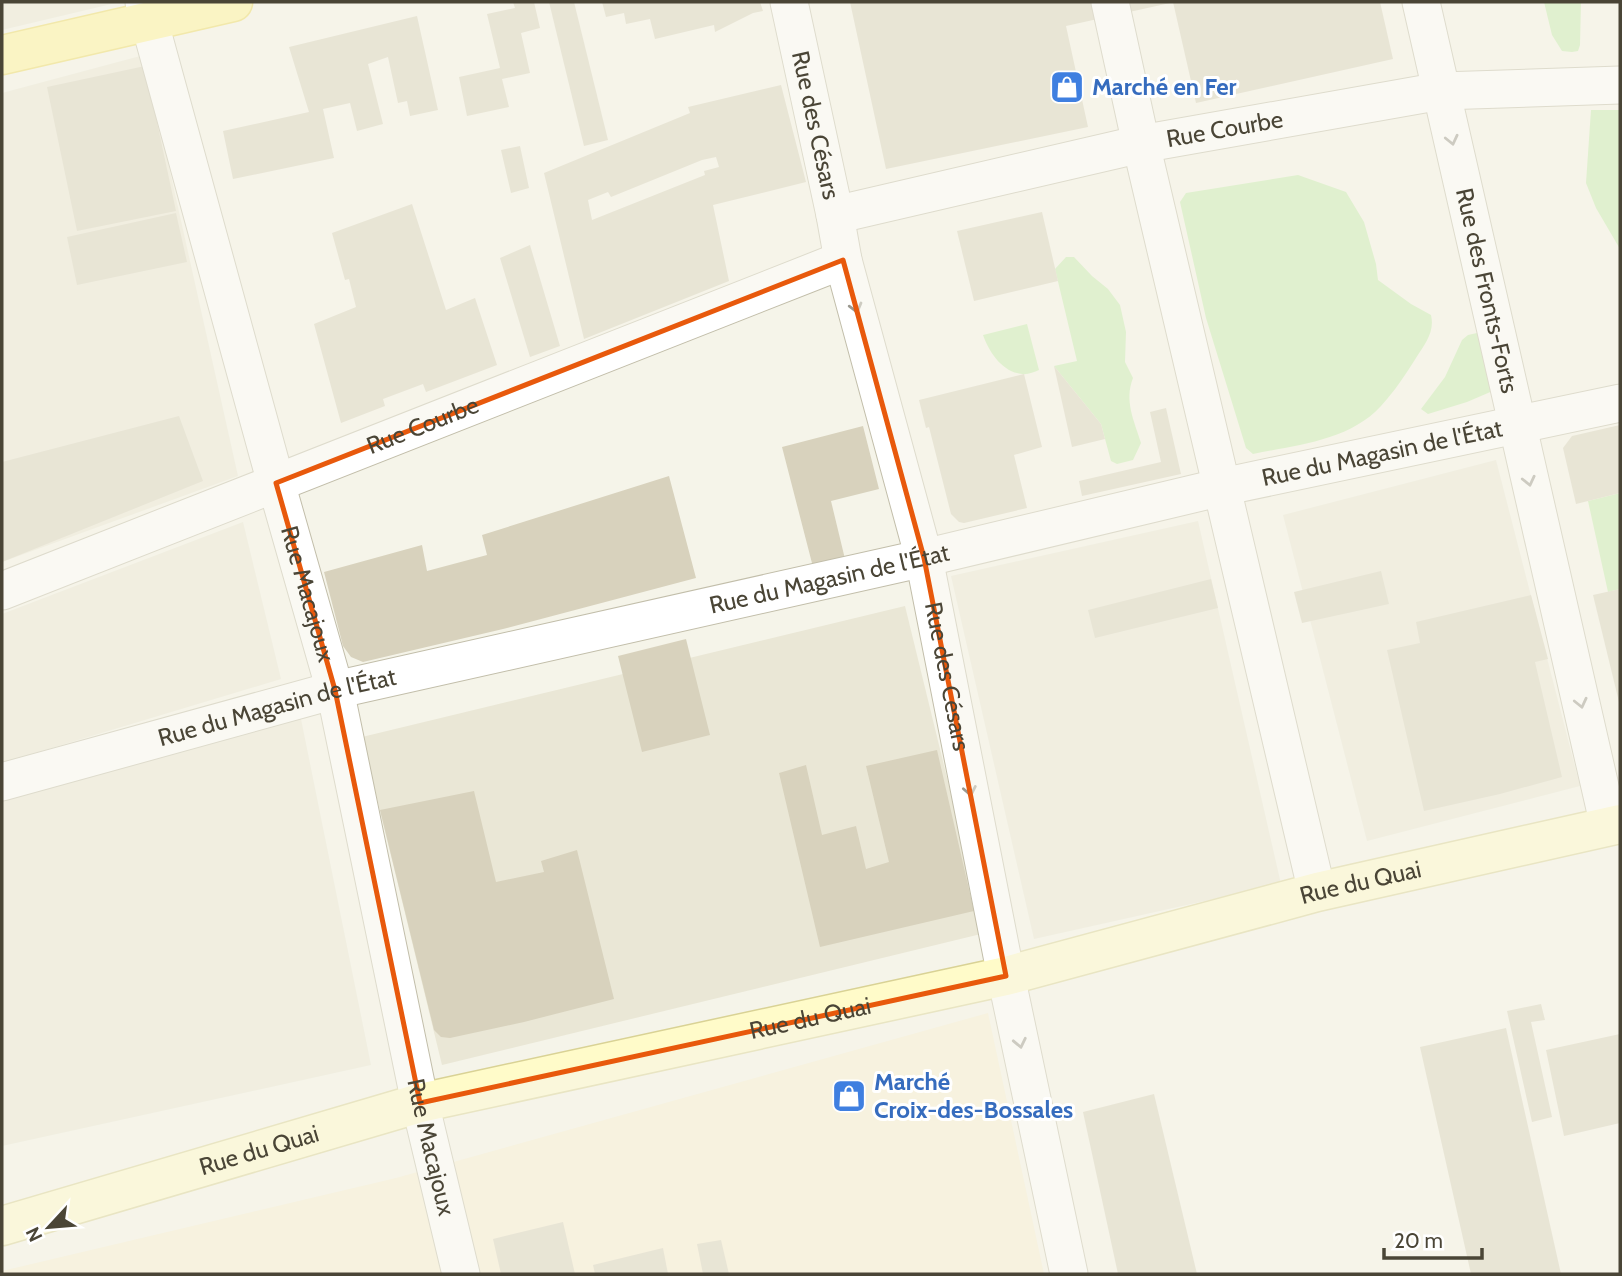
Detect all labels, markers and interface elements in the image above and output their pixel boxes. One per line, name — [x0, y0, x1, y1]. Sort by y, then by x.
street label: Rue des Césars — [786, 48, 846, 202]
shop icon: Marché en Fer — [1048, 68, 1086, 106]
place label: Marché en Fer — [1092, 72, 1237, 101]
street label: Rue Courbe — [1164, 104, 1285, 153]
one-way arrow — [1444, 134, 1458, 146]
street label: Rue des Fronts-Forts — [1450, 185, 1525, 396]
one-way arrow — [848, 302, 862, 314]
street label: Rue Courbe — [362, 390, 483, 460]
street label: Rue du Magasin de l'État — [1259, 413, 1505, 492]
one-way arrow — [1521, 475, 1536, 487]
street label: Rue Macajoux — [275, 522, 341, 666]
street label: Rue du Magasin de l'État — [706, 538, 952, 620]
street label: Rue des Césars — [919, 599, 976, 753]
street label: Rue du Magasin de l'État — [155, 662, 399, 752]
one-way arrow — [1573, 697, 1587, 709]
one-way arrow — [962, 785, 977, 797]
street label: Rue du Quai — [1297, 854, 1424, 910]
street label: Rue du Quai — [747, 991, 873, 1045]
one-way arrow — [1012, 1037, 1027, 1049]
place label: Marché Croix-des-Bossales — [874, 1067, 1073, 1124]
street label: Rue Macajoux — [401, 1076, 462, 1219]
shop icon: Marché Croix-des-Bossales — [830, 1077, 868, 1115]
street label: Rue du Quai — [196, 1119, 322, 1181]
north arrow — [14, 1192, 84, 1262]
scale bar — [1384, 1216, 1482, 1260]
text: N — [21, 1223, 47, 1245]
text: 20 m — [1394, 1228, 1443, 1253]

